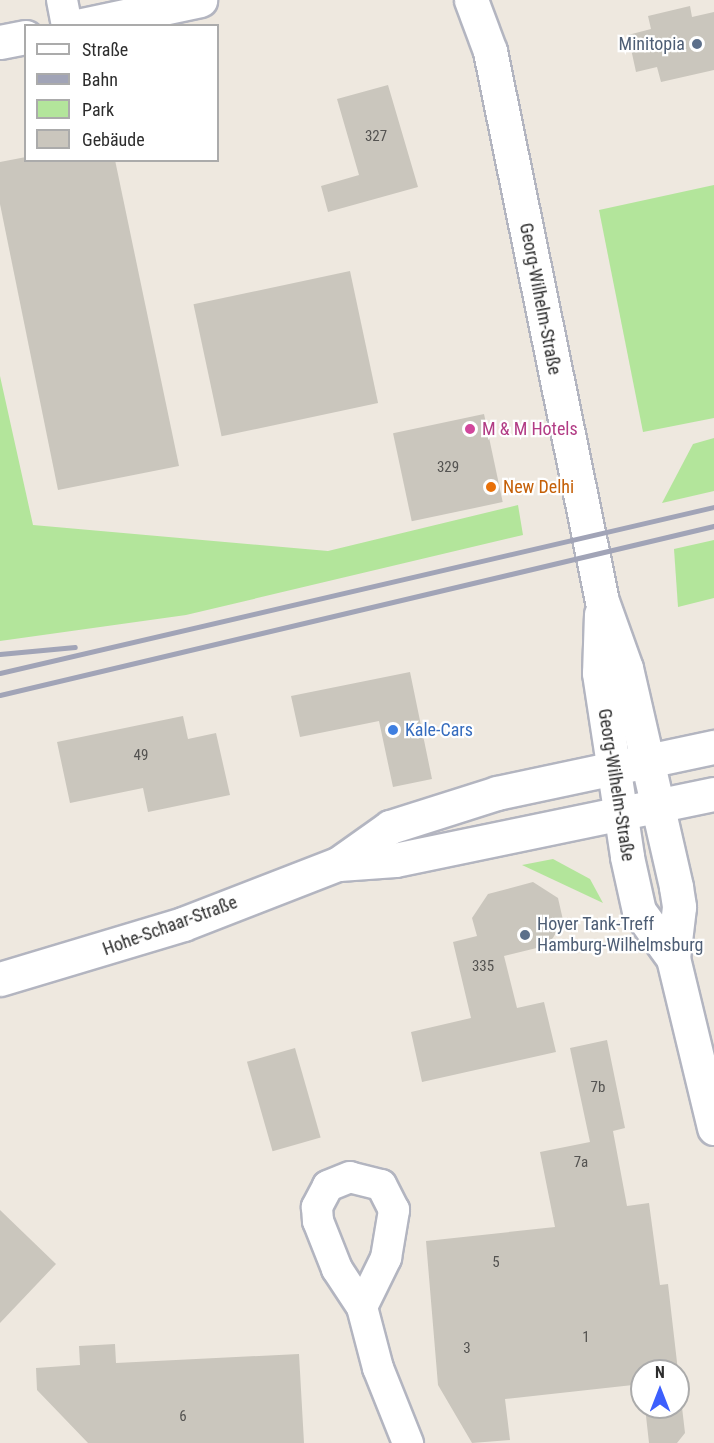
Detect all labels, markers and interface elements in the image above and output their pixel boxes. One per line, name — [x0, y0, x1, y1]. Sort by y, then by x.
legend — [24, 24, 219, 162]
place label: Minitopia — [619, 33, 685, 55]
marker: Minitopia — [690, 37, 704, 51]
text: Straße — [82, 39, 128, 60]
text: Bahn — [82, 69, 118, 90]
text: Park — [82, 99, 114, 120]
house number: 327 — [365, 128, 387, 146]
text: Gebäude — [82, 129, 145, 150]
street label: Georg-Wilhelm-Straße — [515, 221, 565, 377]
place label: M & M Hotels — [482, 418, 578, 440]
marker: M & M Hotels — [463, 422, 477, 436]
house number: 329 — [437, 459, 459, 477]
place label: New Delhi — [503, 476, 574, 498]
marker: New Delhi — [484, 480, 498, 494]
street label: Georg-Wilhelm-Straße — [593, 707, 639, 863]
place label: Kale-Cars — [405, 719, 473, 741]
marker: Kale-Cars — [386, 723, 400, 737]
house number: 49 — [134, 747, 148, 765]
street label: Hohe-Schaar-Straße — [100, 892, 240, 960]
place label: Hoyer Tank-Treff Hamburg-Wilhelmsburg — [537, 914, 703, 956]
marker: Hoyer Tank-Treff Hamburg-Wilhelmsburg — [518, 928, 532, 942]
house number: 335 — [472, 958, 494, 976]
house number: 7b — [591, 1079, 605, 1097]
house number: 7a — [574, 1154, 588, 1172]
house number: 5 — [492, 1254, 500, 1272]
house number: 1 — [582, 1329, 590, 1347]
house number: 3 — [463, 1340, 471, 1358]
north arrow — [630, 1359, 690, 1419]
text: N — [655, 1363, 665, 1382]
house number: 6 — [179, 1408, 187, 1426]

